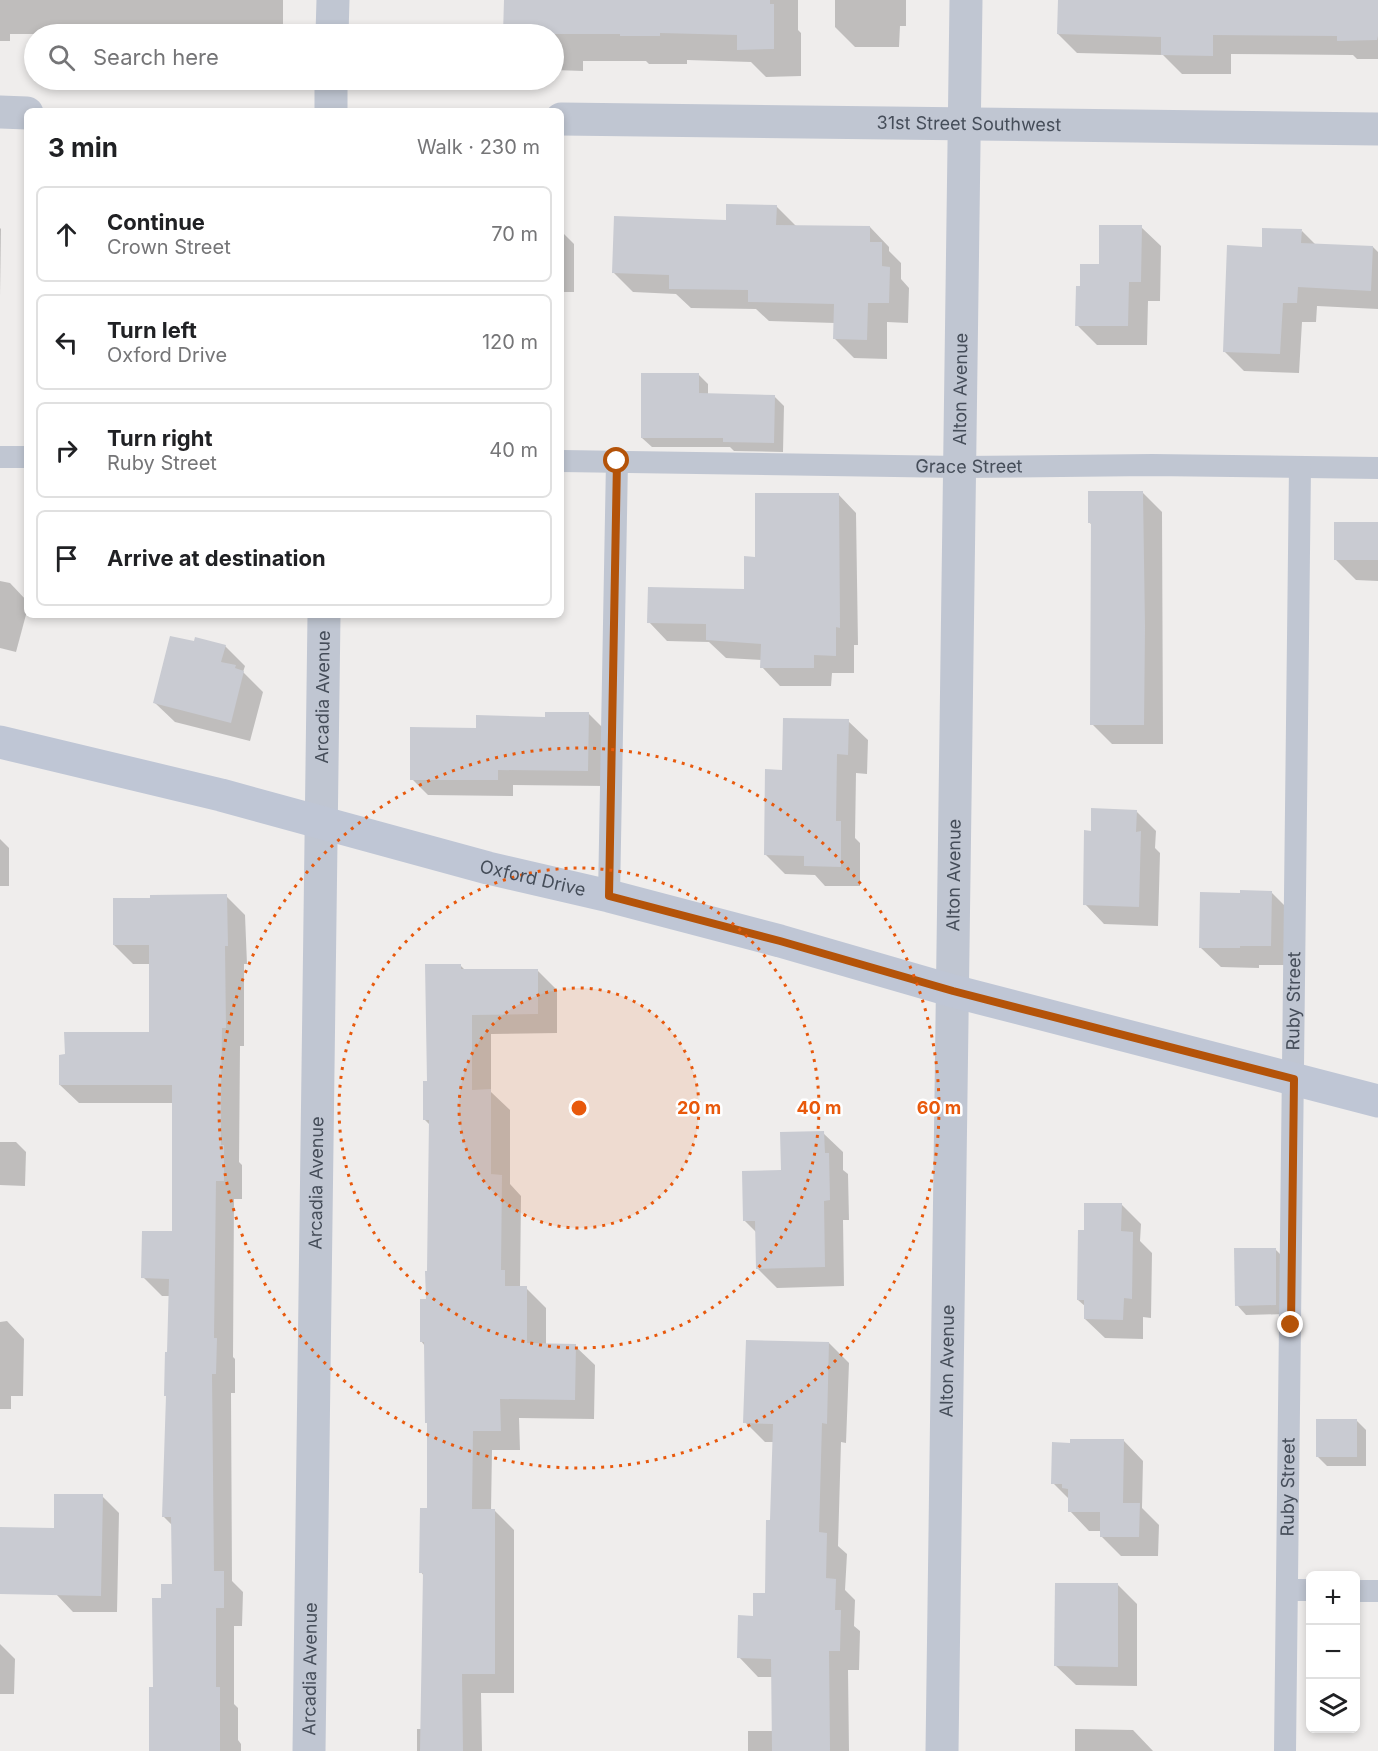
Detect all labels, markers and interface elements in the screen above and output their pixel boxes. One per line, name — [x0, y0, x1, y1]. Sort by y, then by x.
search box — [24, 24, 564, 90]
icon: search — [45, 41, 78, 74]
text: Search here — [93, 44, 219, 70]
street label: 31st Street Southwest — [877, 112, 1062, 135]
text: 3 min — [48, 132, 118, 163]
text: Walk · 230 m — [417, 135, 540, 159]
text: Continue — [107, 209, 205, 235]
icon: ahead — [50, 218, 83, 251]
text: 70 m — [491, 222, 538, 246]
text: Crown Street — [107, 235, 231, 259]
text: Turn left — [107, 317, 197, 343]
icon: left — [50, 326, 83, 359]
text: 120 m — [482, 330, 538, 354]
street label: Alton Avenue — [949, 333, 971, 446]
text: Oxford Drive — [107, 343, 227, 367]
text: Turn right — [107, 425, 213, 451]
icon: right — [50, 434, 83, 467]
text: 40 m — [489, 438, 538, 462]
route start — [603, 447, 629, 473]
text: Ruby Street — [107, 451, 217, 475]
street label: Grace Street — [915, 455, 1023, 477]
icon: arrive — [50, 542, 83, 575]
text: Arrive at destination — [107, 545, 326, 571]
street label: Arcadia Avenue — [311, 630, 334, 764]
street label: Alton Avenue — [942, 819, 965, 931]
street label: Oxford Drive — [478, 855, 588, 900]
street label: Ruby Street — [1282, 951, 1304, 1051]
text: 20 m — [677, 1097, 721, 1118]
text: 40 m — [797, 1097, 842, 1118]
text: 60 m — [917, 1097, 961, 1118]
centre of rings — [569, 1098, 589, 1118]
street label: Arcadia Avenue — [305, 1116, 327, 1250]
street label: Alton Avenue — [936, 1305, 958, 1417]
route end — [1277, 1311, 1303, 1337]
street label: Ruby Street — [1277, 1437, 1299, 1537]
map controls — [1306, 1571, 1360, 1733]
button: + — [1306, 1571, 1360, 1625]
street label: Arcadia Avenue — [298, 1602, 321, 1736]
button: − — [1306, 1625, 1360, 1679]
button: layers — [1306, 1679, 1360, 1733]

